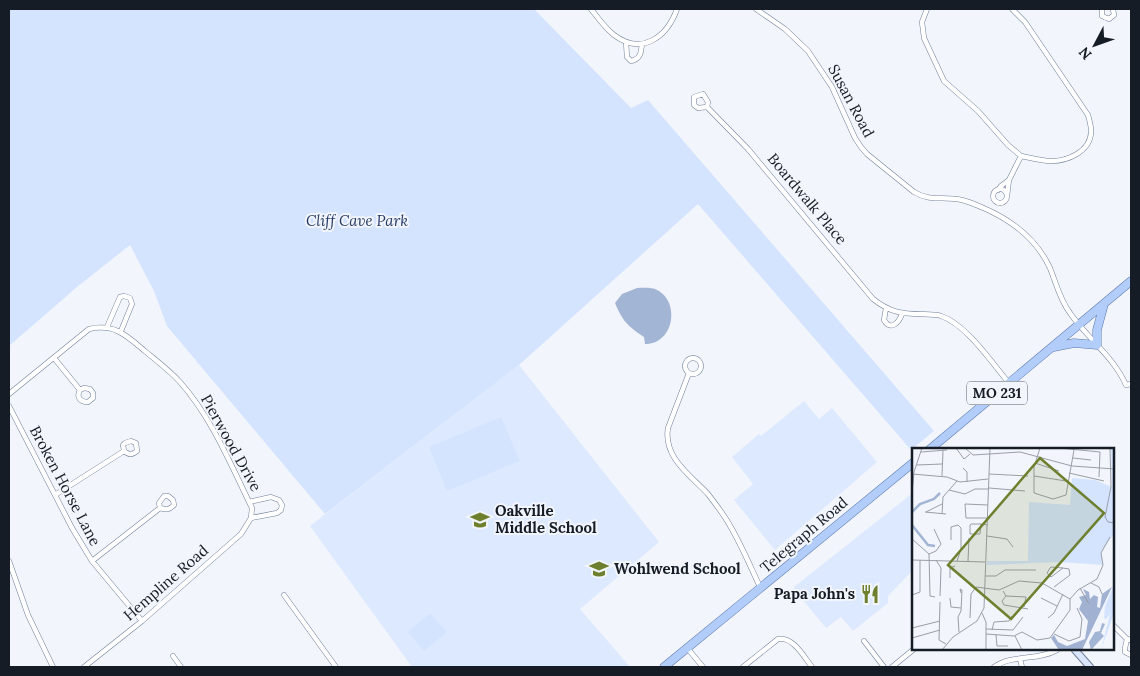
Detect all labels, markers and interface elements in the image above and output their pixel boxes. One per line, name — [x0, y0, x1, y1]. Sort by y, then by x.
north arrow — [1070, 20, 1120, 70]
text: N — [1075, 43, 1096, 64]
street label: Susan Road — [824, 61, 879, 141]
street label: Boardwalk Place — [764, 149, 851, 248]
park label: Cliff Cave Park — [306, 211, 408, 230]
road number: MO 231 — [967, 382, 1027, 404]
street label: Pierwood Drive — [197, 391, 266, 495]
street label: Broken Horse Lane — [26, 423, 105, 549]
inset map — [912, 448, 1115, 651]
street label: Telegraph Road — [756, 493, 851, 577]
place label: Oakville Middle School — [495, 501, 597, 537]
school or university icon: Oakville Middle School — [469, 509, 491, 531]
street label: Hempline Road — [119, 541, 212, 625]
school or university icon: Wohlwend School — [588, 558, 610, 580]
place label: Wohlwend School — [614, 559, 741, 578]
restaurant icon: Papa John's — [859, 583, 881, 605]
place label: Papa John's — [774, 584, 855, 603]

